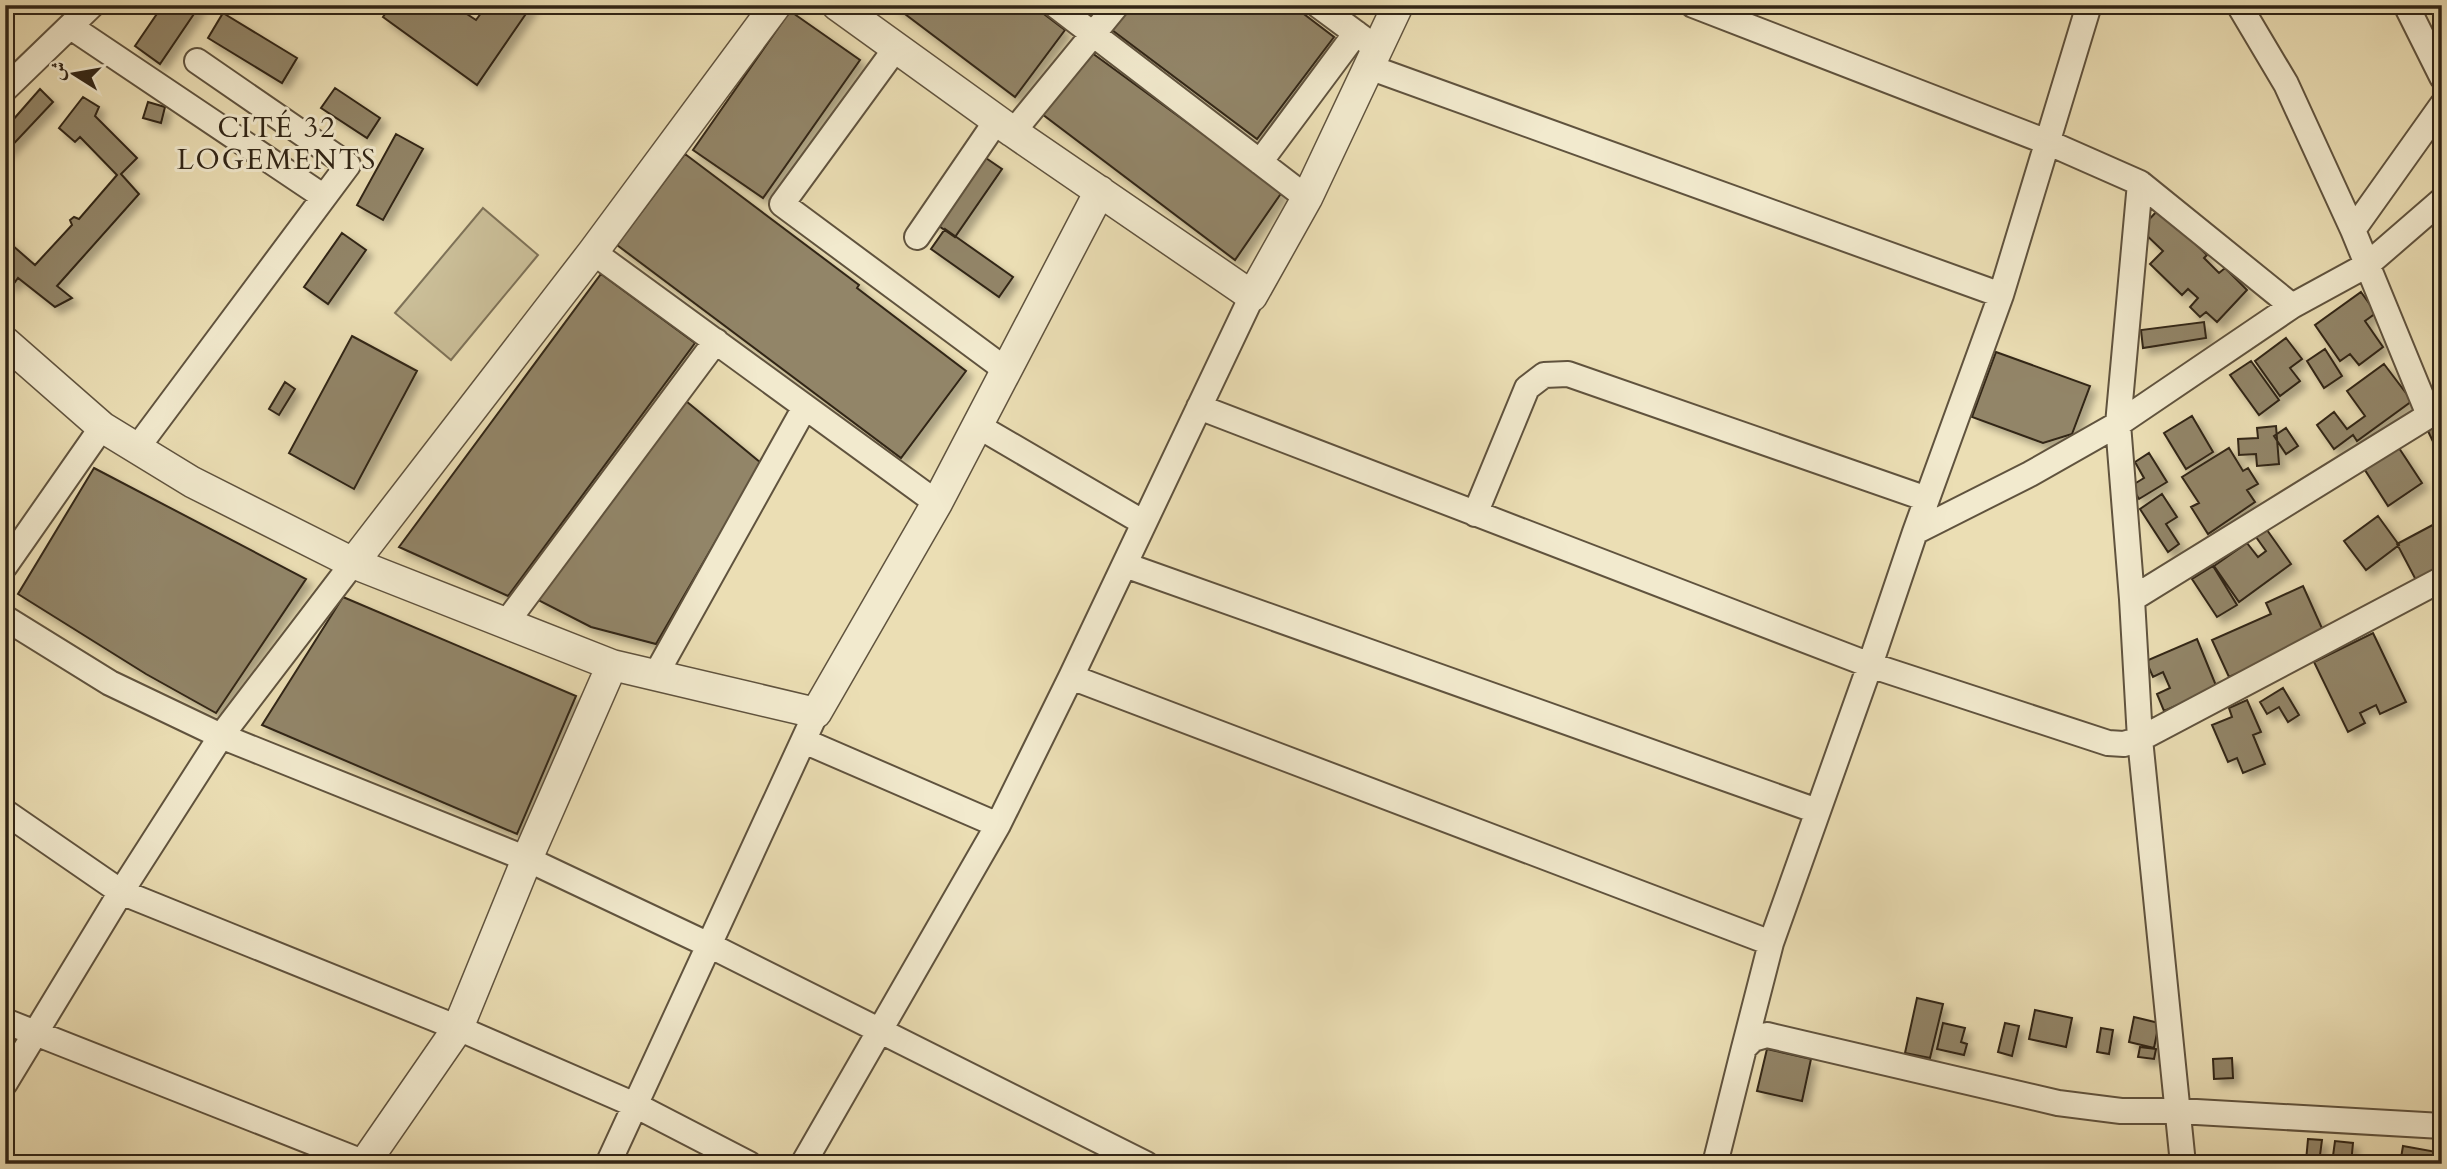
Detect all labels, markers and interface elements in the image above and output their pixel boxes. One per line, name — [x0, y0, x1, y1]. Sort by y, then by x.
north arrow — [38, 38, 108, 108]
text: ش — [44, 59, 73, 83]
district label: CITÉ 32 LOGEMENTS — [177, 109, 377, 179]

